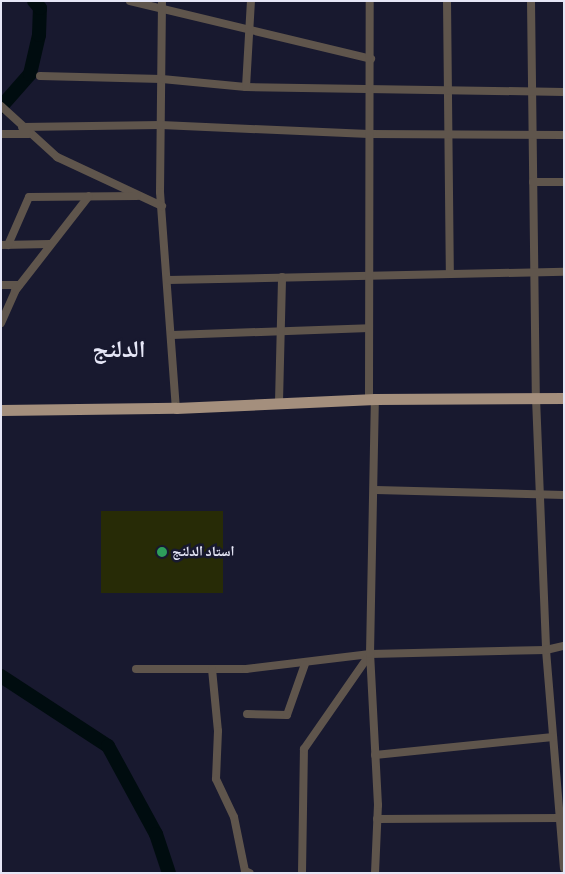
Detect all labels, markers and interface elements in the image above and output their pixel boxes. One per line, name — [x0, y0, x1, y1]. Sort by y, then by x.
district label: الدلنج — [92, 336, 146, 364]
place label: استاد الدلنج — [172, 544, 235, 560]
marker: استاد الدلنج — [156, 546, 168, 558]

